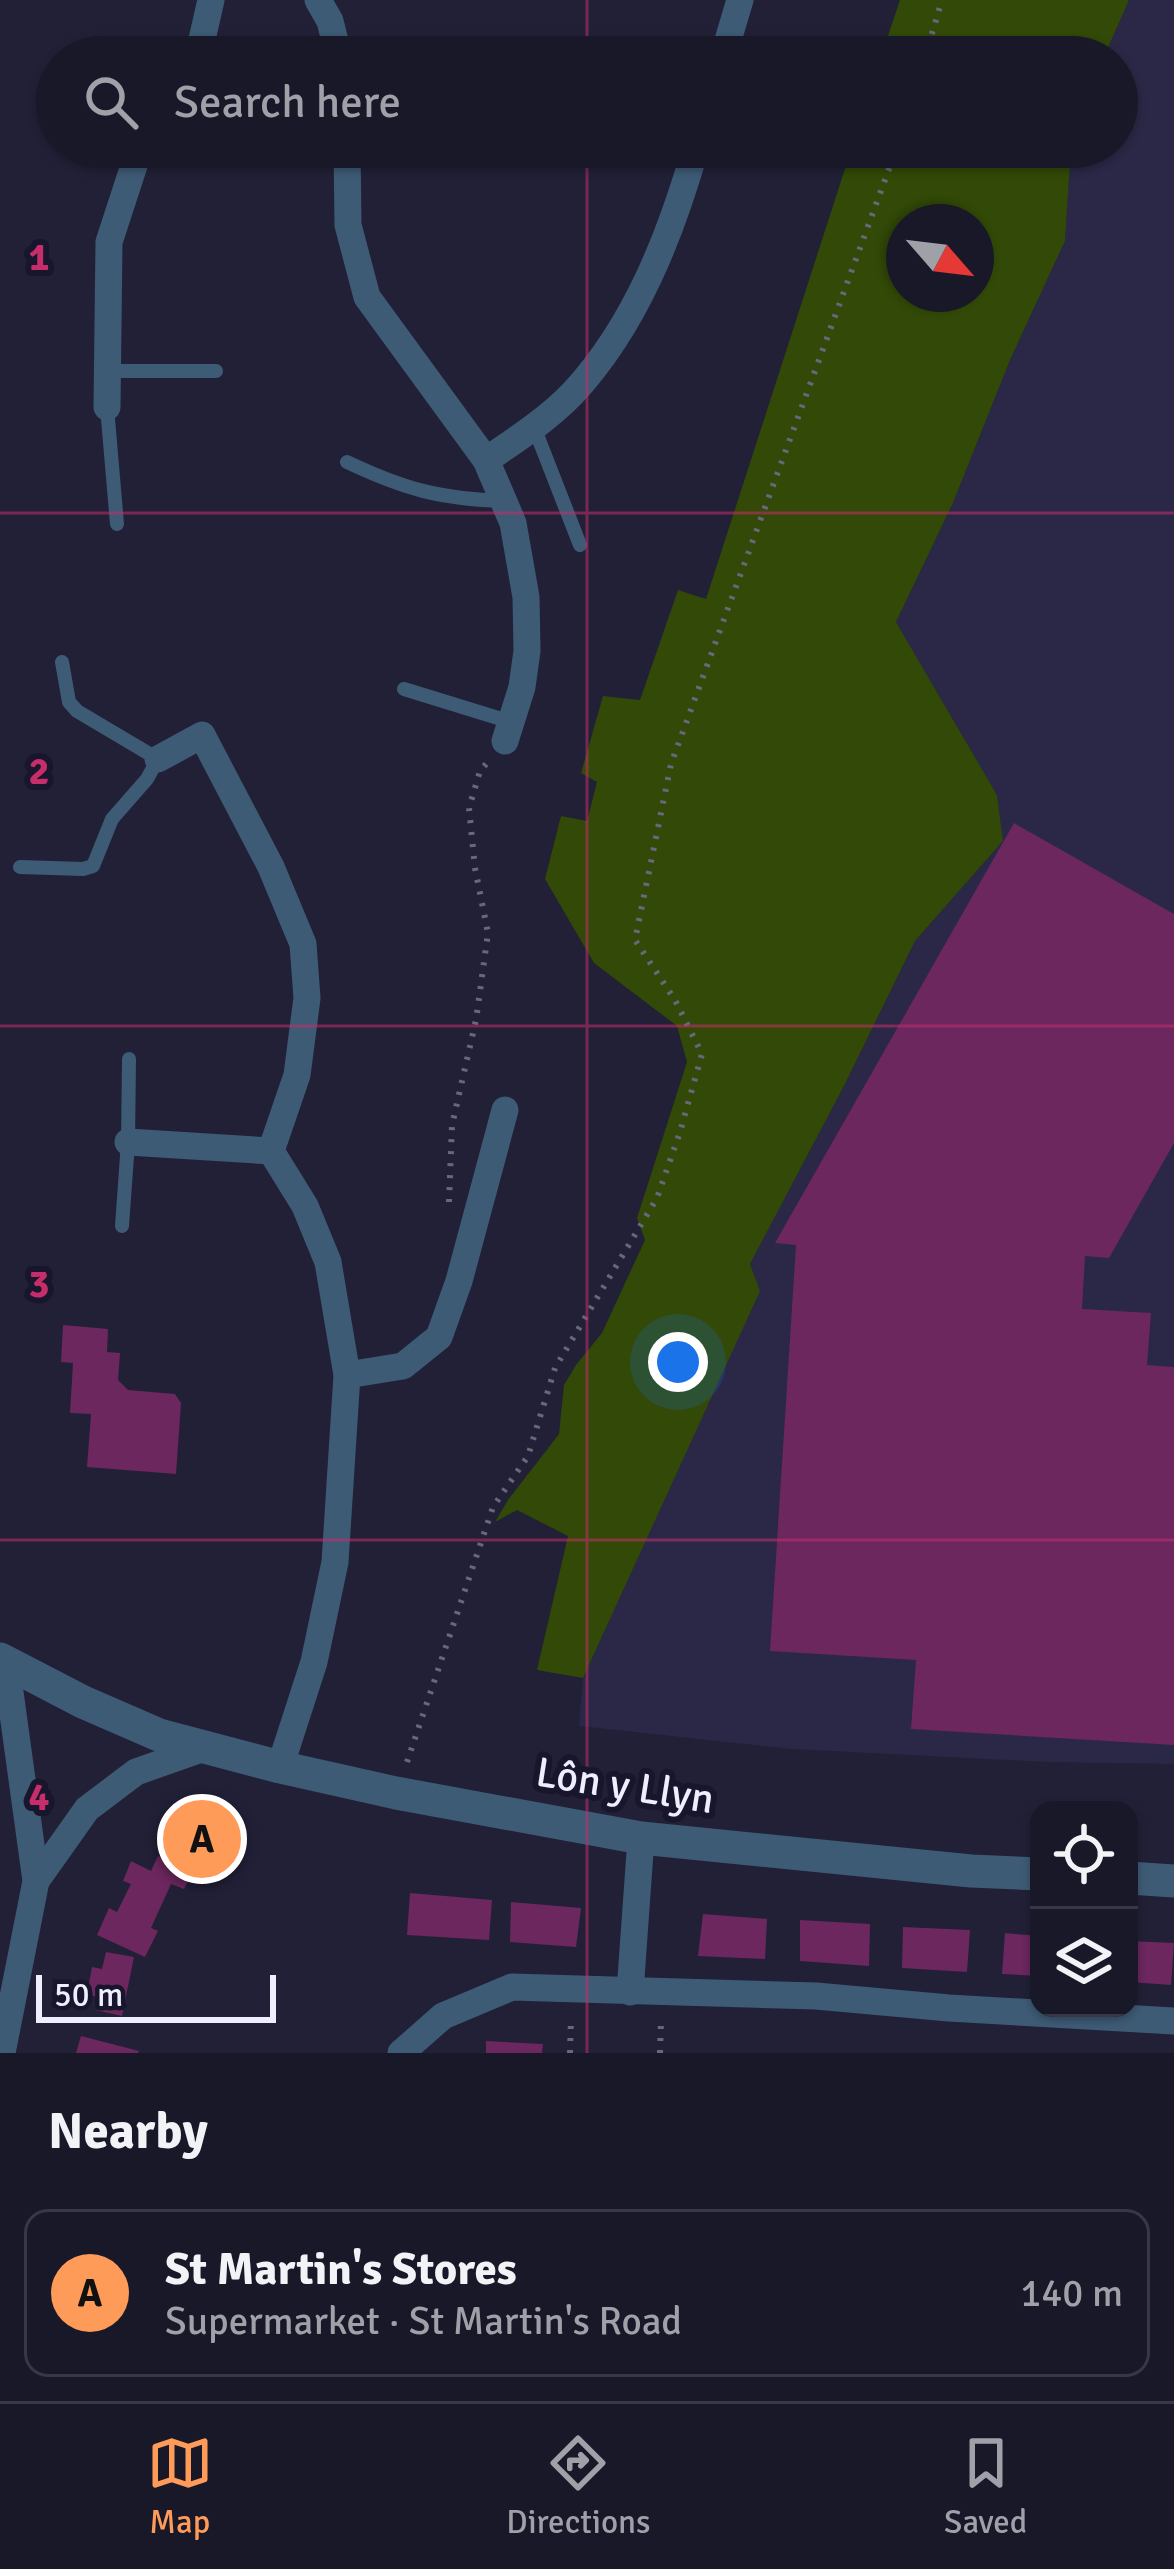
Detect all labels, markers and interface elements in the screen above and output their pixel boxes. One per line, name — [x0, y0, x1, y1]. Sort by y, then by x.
search box — [36, 36, 1138, 168]
icon: search — [78, 69, 144, 135]
text: Search here — [174, 75, 401, 130]
north arrow — [886, 204, 994, 312]
text: 1 — [28, 233, 50, 281]
text: 2 — [28, 747, 50, 795]
text: 3 — [28, 1260, 50, 1308]
your location — [648, 1332, 708, 1392]
street label: Lôn y Llyn — [532, 1747, 718, 1825]
text: 4 — [28, 1773, 50, 1821]
pin: A — [163, 1794, 241, 1884]
map controls — [1030, 1801, 1138, 2017]
button: locate — [1030, 1801, 1138, 1909]
button: layers — [1030, 1909, 1138, 2017]
scale bar — [36, 1969, 276, 2022]
text: 50 m — [54, 1975, 123, 2016]
text: Nearby — [48, 2100, 208, 2163]
text: St Martin's Stores — [165, 2242, 517, 2297]
text: A — [78, 2269, 102, 2317]
text: 140 m — [1020, 2269, 1123, 2317]
text: Supermarket · St Martin's Road — [165, 2297, 682, 2345]
tab: Map — [147, 2430, 213, 2543]
tab: Directions — [506, 2430, 651, 2543]
tab: Saved — [944, 2430, 1027, 2543]

